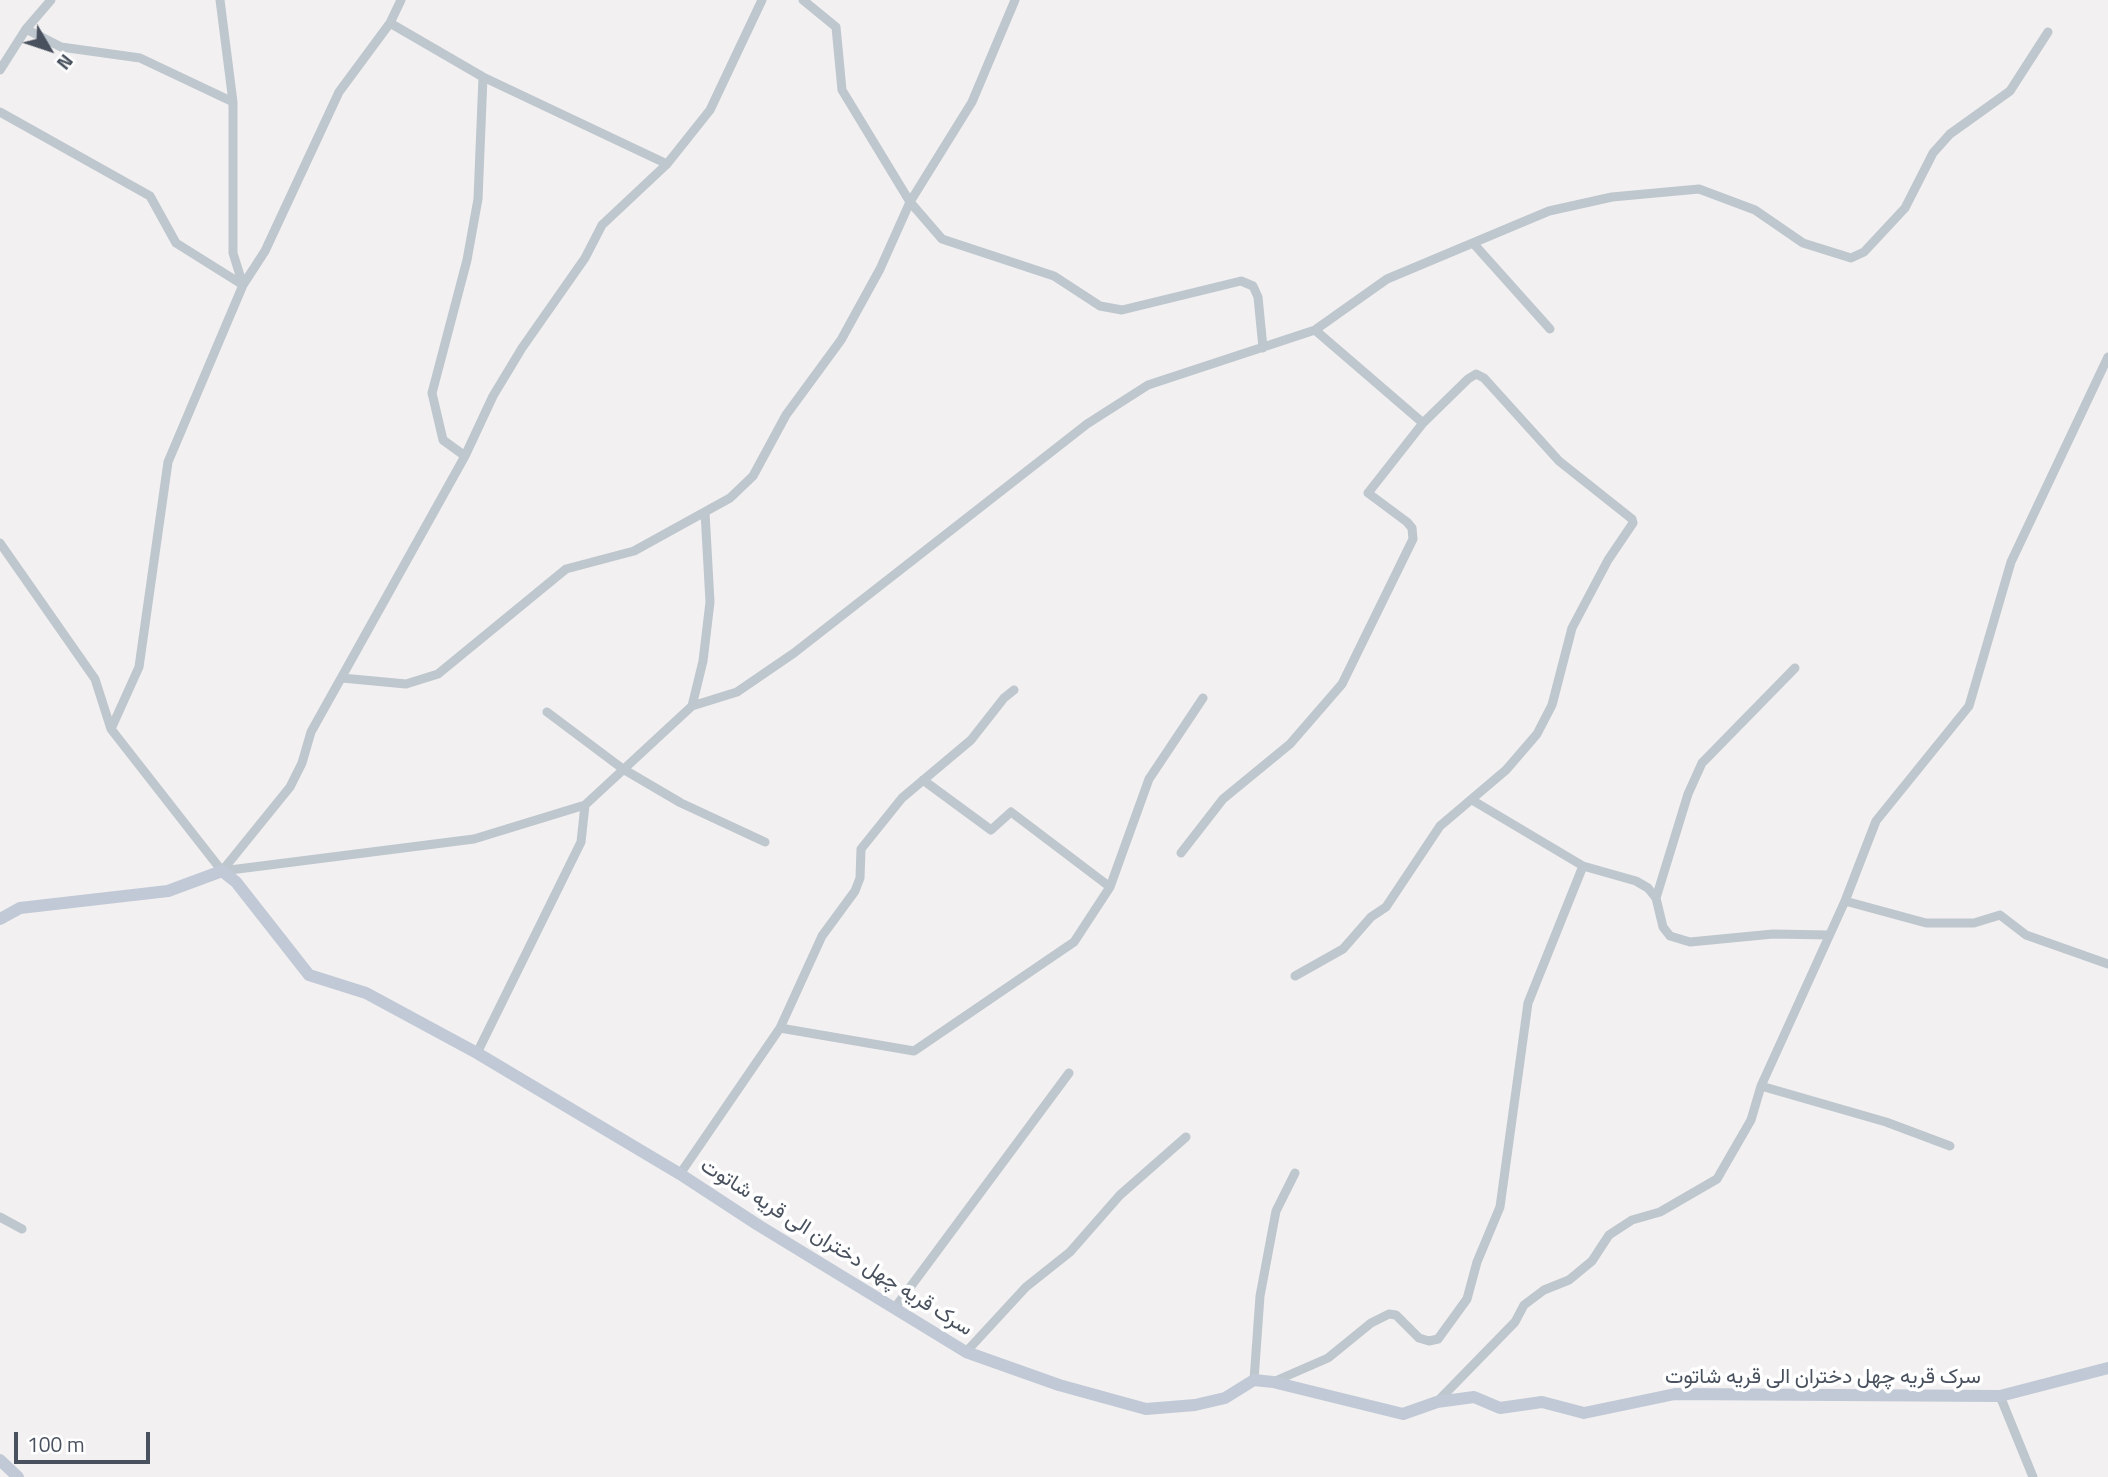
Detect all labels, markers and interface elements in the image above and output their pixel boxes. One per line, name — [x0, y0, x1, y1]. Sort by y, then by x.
north arrow — [14, 14, 84, 84]
text: N — [50, 48, 81, 77]
street label: سرک قریه چهل دختران الی قریه شاتوت — [695, 1154, 977, 1342]
street label: سرک قریه چهل دختران الی قریه شاتوت — [1665, 1365, 1981, 1391]
scale bar — [18, 1418, 154, 1462]
text: 100 m — [27, 1428, 84, 1460]

